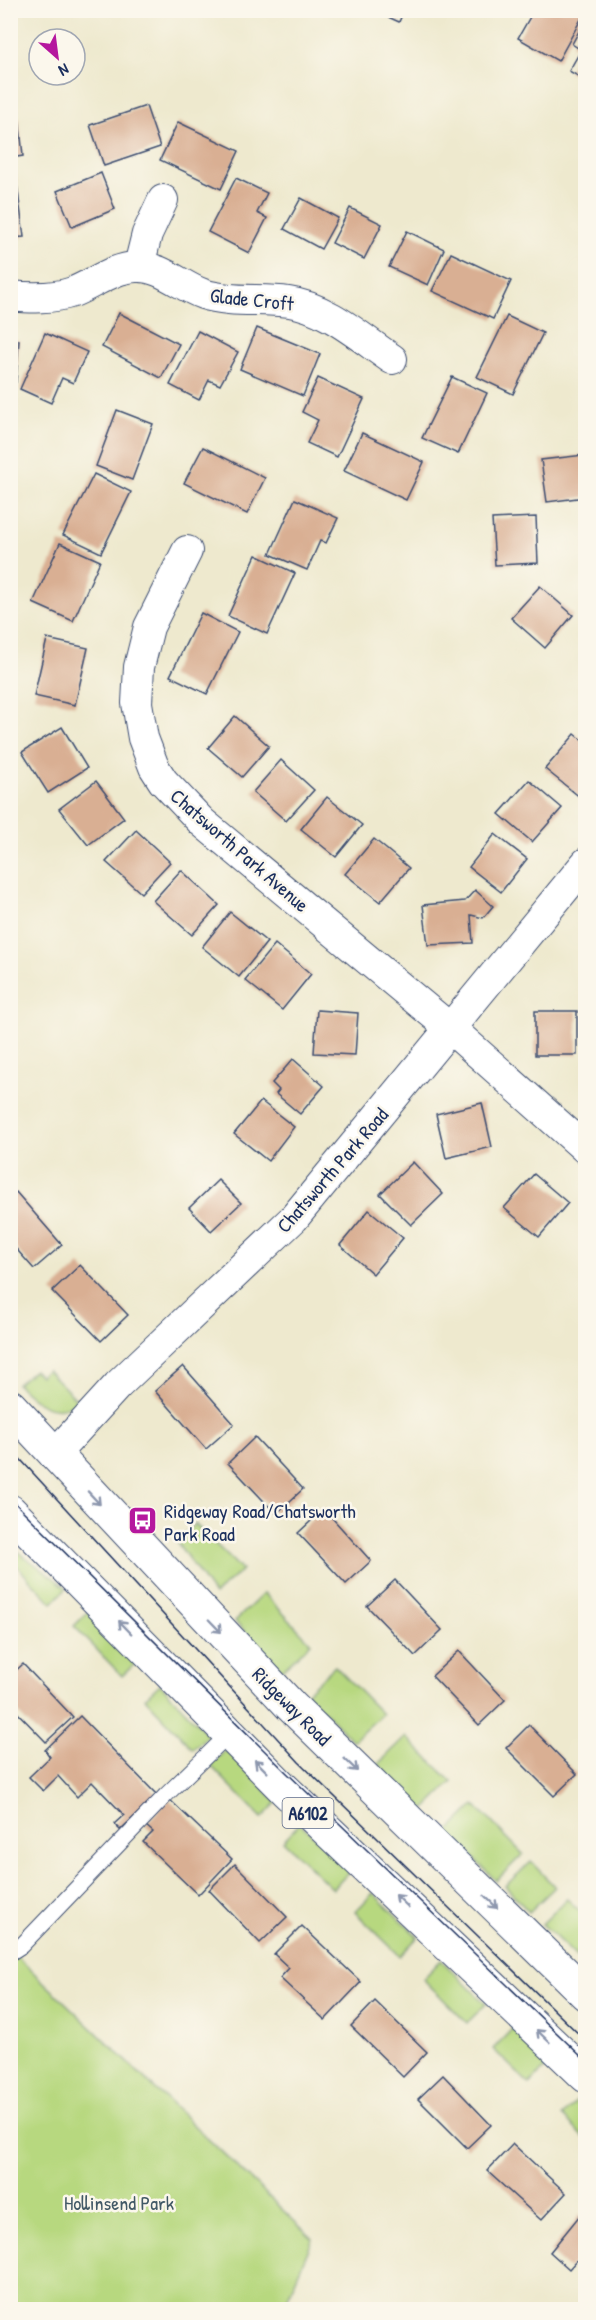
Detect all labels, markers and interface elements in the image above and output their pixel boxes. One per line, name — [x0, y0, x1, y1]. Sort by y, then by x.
north arrow — [27, 27, 87, 87]
text: N — [55, 59, 73, 82]
street label: Glade Croft — [209, 281, 296, 317]
street label: Chatsworth Park Avenue — [165, 782, 315, 918]
street label: Chatsworth Park Road — [270, 1102, 394, 1238]
one-way arrow — [87, 1490, 101, 1505]
place label: Ridgeway Road/Chatsworth Park Road — [164, 1497, 356, 1547]
bus stop icon: Ridgeway Road/Chatsworth Park Road — [127, 1505, 159, 1537]
one-way arrow — [208, 1619, 222, 1634]
one-way arrow — [117, 1620, 132, 1635]
street label: Ridgeway Road — [247, 1661, 337, 1751]
one-way arrow — [344, 1758, 359, 1773]
one-way arrow — [254, 1759, 268, 1774]
road number: A6102 — [282, 1798, 334, 1828]
one-way arrow — [394, 1894, 409, 1909]
one-way arrow — [483, 1894, 498, 1909]
one-way arrow — [536, 2029, 551, 2043]
park label: Hollinsend Park — [64, 2189, 174, 2216]

